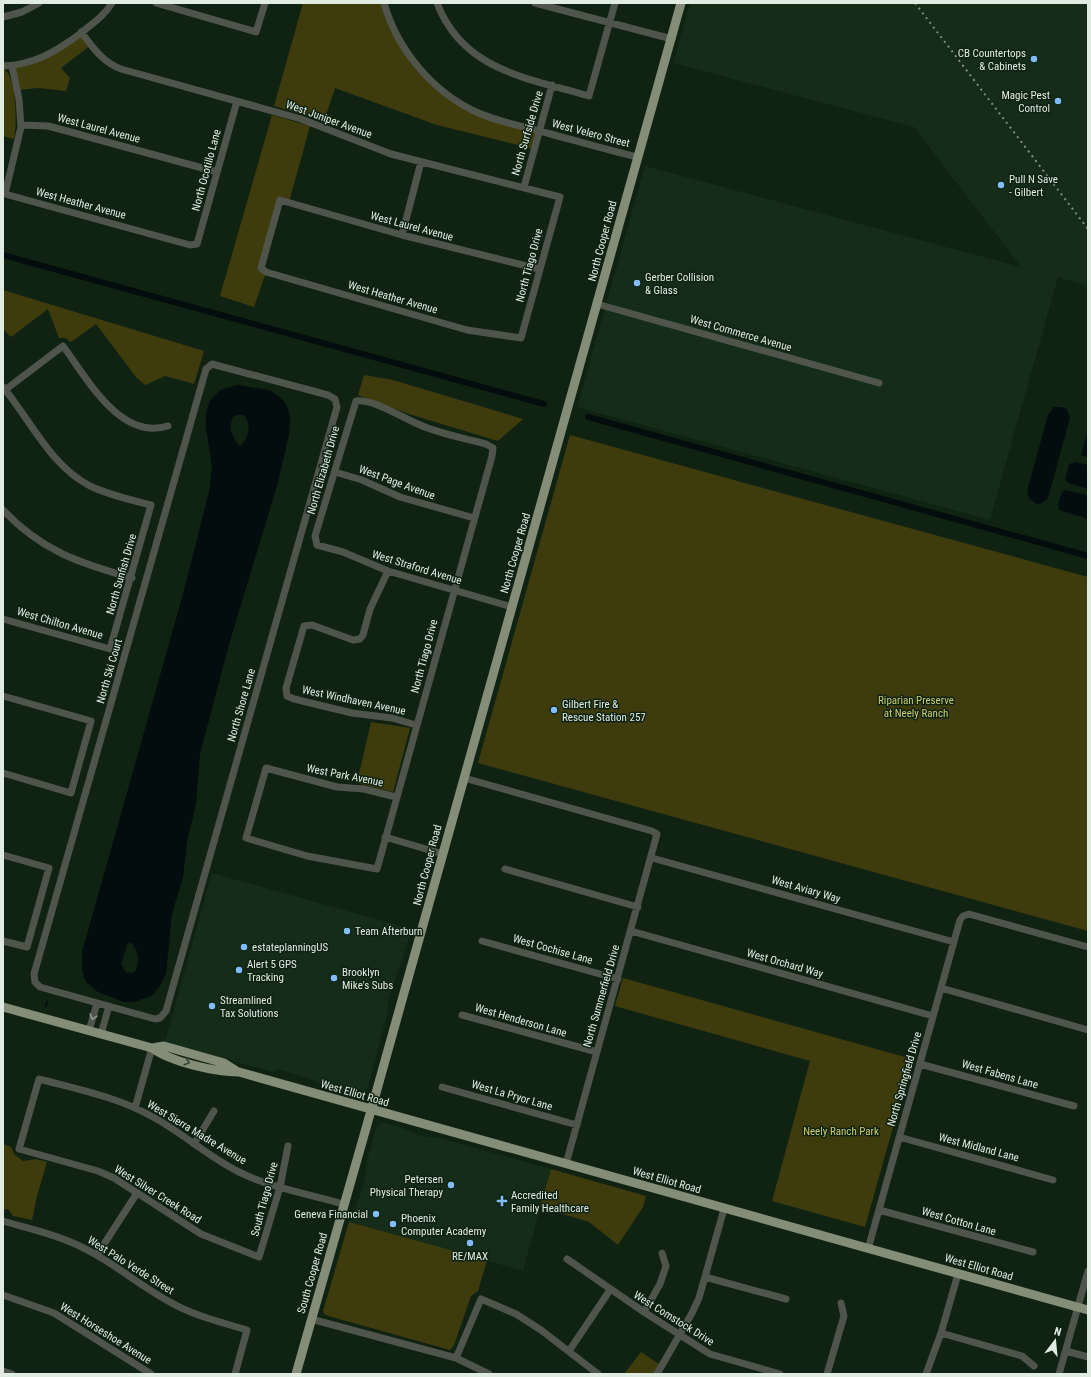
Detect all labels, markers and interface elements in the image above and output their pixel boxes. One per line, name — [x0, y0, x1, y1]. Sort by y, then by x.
place label: CB Countertops & Cabinets — [958, 47, 1026, 73]
marker: CB Countertops & Cabinets — [1029, 54, 1039, 64]
street label: North Surfside Drive — [509, 89, 546, 177]
place label: Magic Pest Control — [1001, 89, 1050, 115]
marker: Magic Pest Control — [1053, 96, 1063, 106]
street label: West Juniper Avenue — [284, 98, 374, 141]
street label: West Laurel Avenue — [56, 111, 142, 146]
street label: West Velero Street — [551, 117, 631, 150]
street label: North Ocotillo Lane — [189, 128, 224, 212]
place label: Pull N Save - Gilbert — [1009, 173, 1058, 199]
marker: Pull N Save - Gilbert — [996, 180, 1006, 190]
street label: West Heather Avenue — [34, 185, 127, 222]
street label: North Cooper Road — [585, 199, 619, 283]
street label: West Laurel Avenue — [369, 209, 455, 244]
street label: North Tiago Drive — [513, 227, 546, 303]
place label: Gerber Collision & Glass — [645, 271, 714, 297]
street label: West Heather Avenue — [347, 278, 439, 317]
marker: Gerber Collision & Glass — [632, 278, 642, 288]
street label: West Commerce Avenue — [688, 313, 793, 354]
street label: North Elizabeth Drive — [305, 424, 342, 516]
street label: West Page Avenue — [357, 463, 437, 502]
street label: North Cooper Road — [498, 512, 533, 595]
street label: North Sunfish Drive — [104, 532, 139, 616]
street label: West Straford Avenue — [370, 548, 463, 587]
street label: West Chilton Avenue — [15, 605, 104, 642]
street label: North Tiago Drive — [408, 618, 441, 694]
street label: North Ski Court — [94, 637, 125, 705]
street label: North Shore Lane — [225, 667, 258, 743]
street label: West Windhaven Avenue — [301, 683, 407, 718]
park label: Riparian Preserve at Neely Ranch — [878, 694, 954, 720]
place label: Gilbert Fire & Rescue Station 257 — [562, 698, 646, 724]
marker: Gilbert Fire & Rescue Station 257 — [549, 705, 559, 715]
street label: West Park Avenue — [305, 762, 384, 789]
street label: North Cooper Road — [410, 823, 444, 907]
street label: West Aviary Way — [770, 873, 842, 906]
place label: Team Afterburn — [355, 925, 422, 938]
marker: Team Afterburn — [342, 926, 352, 936]
street label: West Cochise Lane — [511, 932, 594, 967]
place label: estateplanningUS — [252, 941, 328, 954]
marker: estateplanningUS — [239, 942, 249, 952]
street label: North Summerfield Drive — [581, 943, 622, 1049]
street label: West Orchard Way — [745, 946, 825, 981]
place label: Alert 5 GPS Tracking — [247, 958, 297, 984]
marker: Alert 5 GPS Tracking — [234, 965, 244, 975]
place label: Brooklyn Mike's Subs — [342, 966, 393, 992]
marker: Brooklyn Mike's Subs — [329, 973, 339, 983]
place label: Streamlined Tax Solutions — [220, 994, 278, 1020]
marker: Streamlined Tax Solutions — [207, 1001, 217, 1011]
street label: West Henderson Lane — [474, 1001, 568, 1040]
one-way arrow — [89, 1013, 98, 1020]
street label: North Springfield Drive — [885, 1030, 924, 1128]
one-way arrow — [184, 1057, 191, 1066]
street label: West Fabens Lane — [960, 1057, 1040, 1092]
street label: West Elliot Road — [319, 1078, 391, 1109]
street label: West La Pryor Lane — [470, 1078, 554, 1113]
street label: West Sierra Madre Avenue — [145, 1098, 249, 1167]
park label: Neely Ranch Park — [803, 1125, 879, 1138]
street label: West Midland Lane — [937, 1131, 1020, 1164]
street label: South Tiago Drive — [248, 1161, 281, 1238]
street label: West Silver Creek Road — [112, 1162, 204, 1226]
street label: West Elliot Road — [631, 1165, 703, 1196]
place label: Petersen Physical Therapy — [370, 1173, 443, 1199]
marker: Petersen Physical Therapy — [446, 1180, 456, 1190]
place label: Accredited Family Healthcare — [511, 1189, 589, 1215]
marker: Accredited Family Healthcare — [496, 1195, 508, 1207]
street label: West Cotton Lane — [920, 1205, 998, 1238]
place label: Geneva Financial — [294, 1208, 368, 1221]
marker: Geneva Financial — [371, 1209, 381, 1219]
place label: Phoenix Computer Academy — [401, 1212, 487, 1238]
marker: Phoenix Computer Academy — [388, 1219, 398, 1229]
street label: South Cooper Road — [295, 1231, 330, 1315]
street label: West Palo Verde Street — [85, 1234, 176, 1297]
marker: RE/MAX — [465, 1238, 475, 1248]
place label: RE/MAX — [452, 1250, 488, 1263]
street label: West Elliot Road — [943, 1252, 1015, 1283]
street label: West Comstock Drive — [631, 1288, 716, 1348]
street label: West Horseshoe Avenue — [58, 1300, 154, 1367]
north arrow — [1035, 1321, 1075, 1361]
text: N — [1053, 1325, 1063, 1339]

